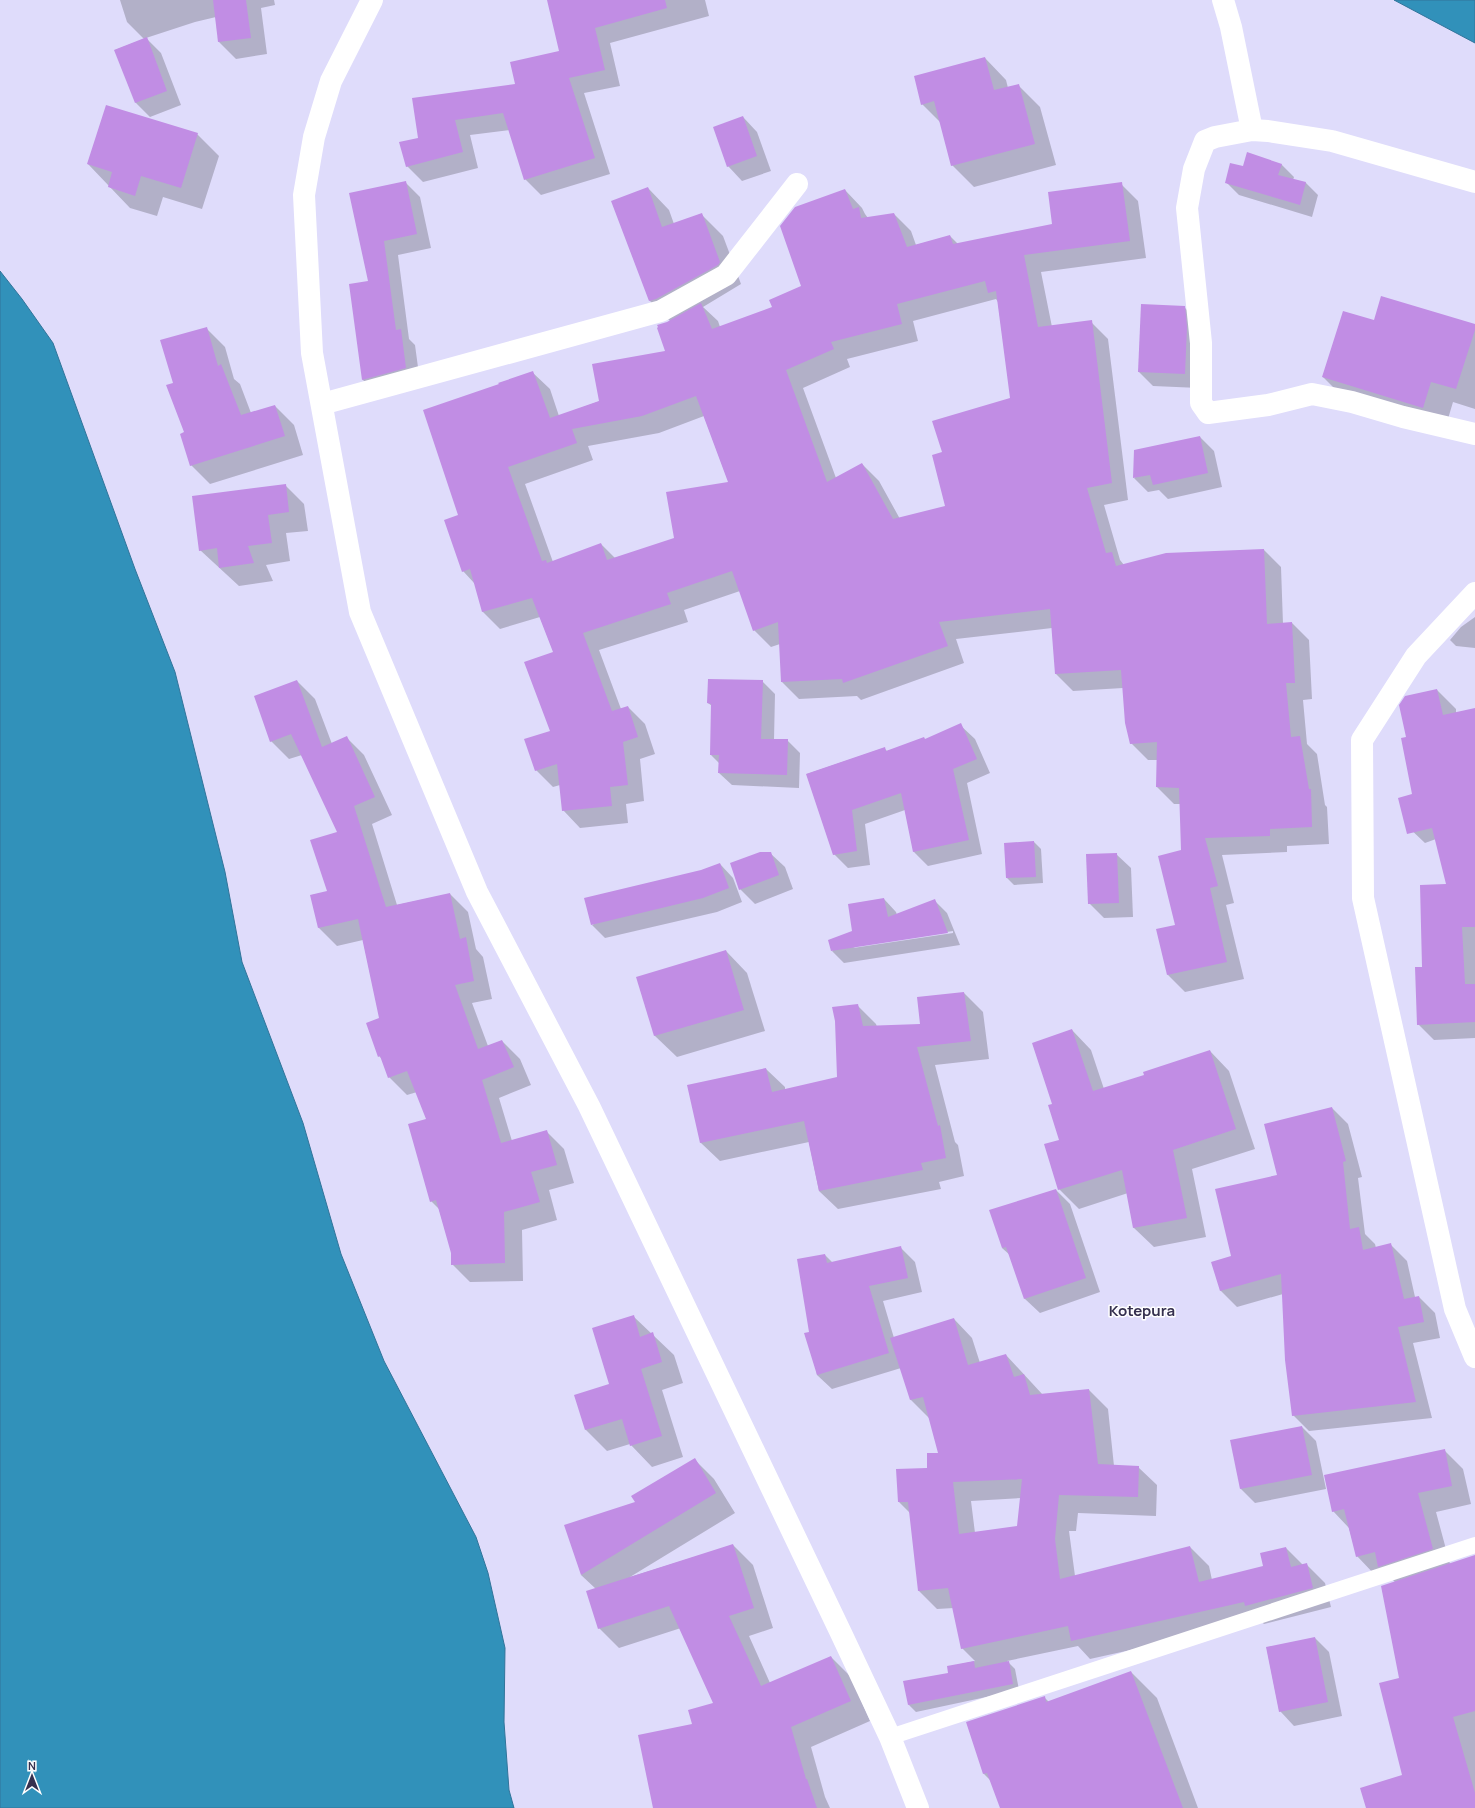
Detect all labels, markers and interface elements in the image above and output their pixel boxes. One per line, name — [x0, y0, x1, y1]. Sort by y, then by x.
district label: Kotepura — [1109, 1300, 1175, 1321]
north arrow — [12, 1756, 52, 1796]
text: N — [28, 1758, 36, 1773]

